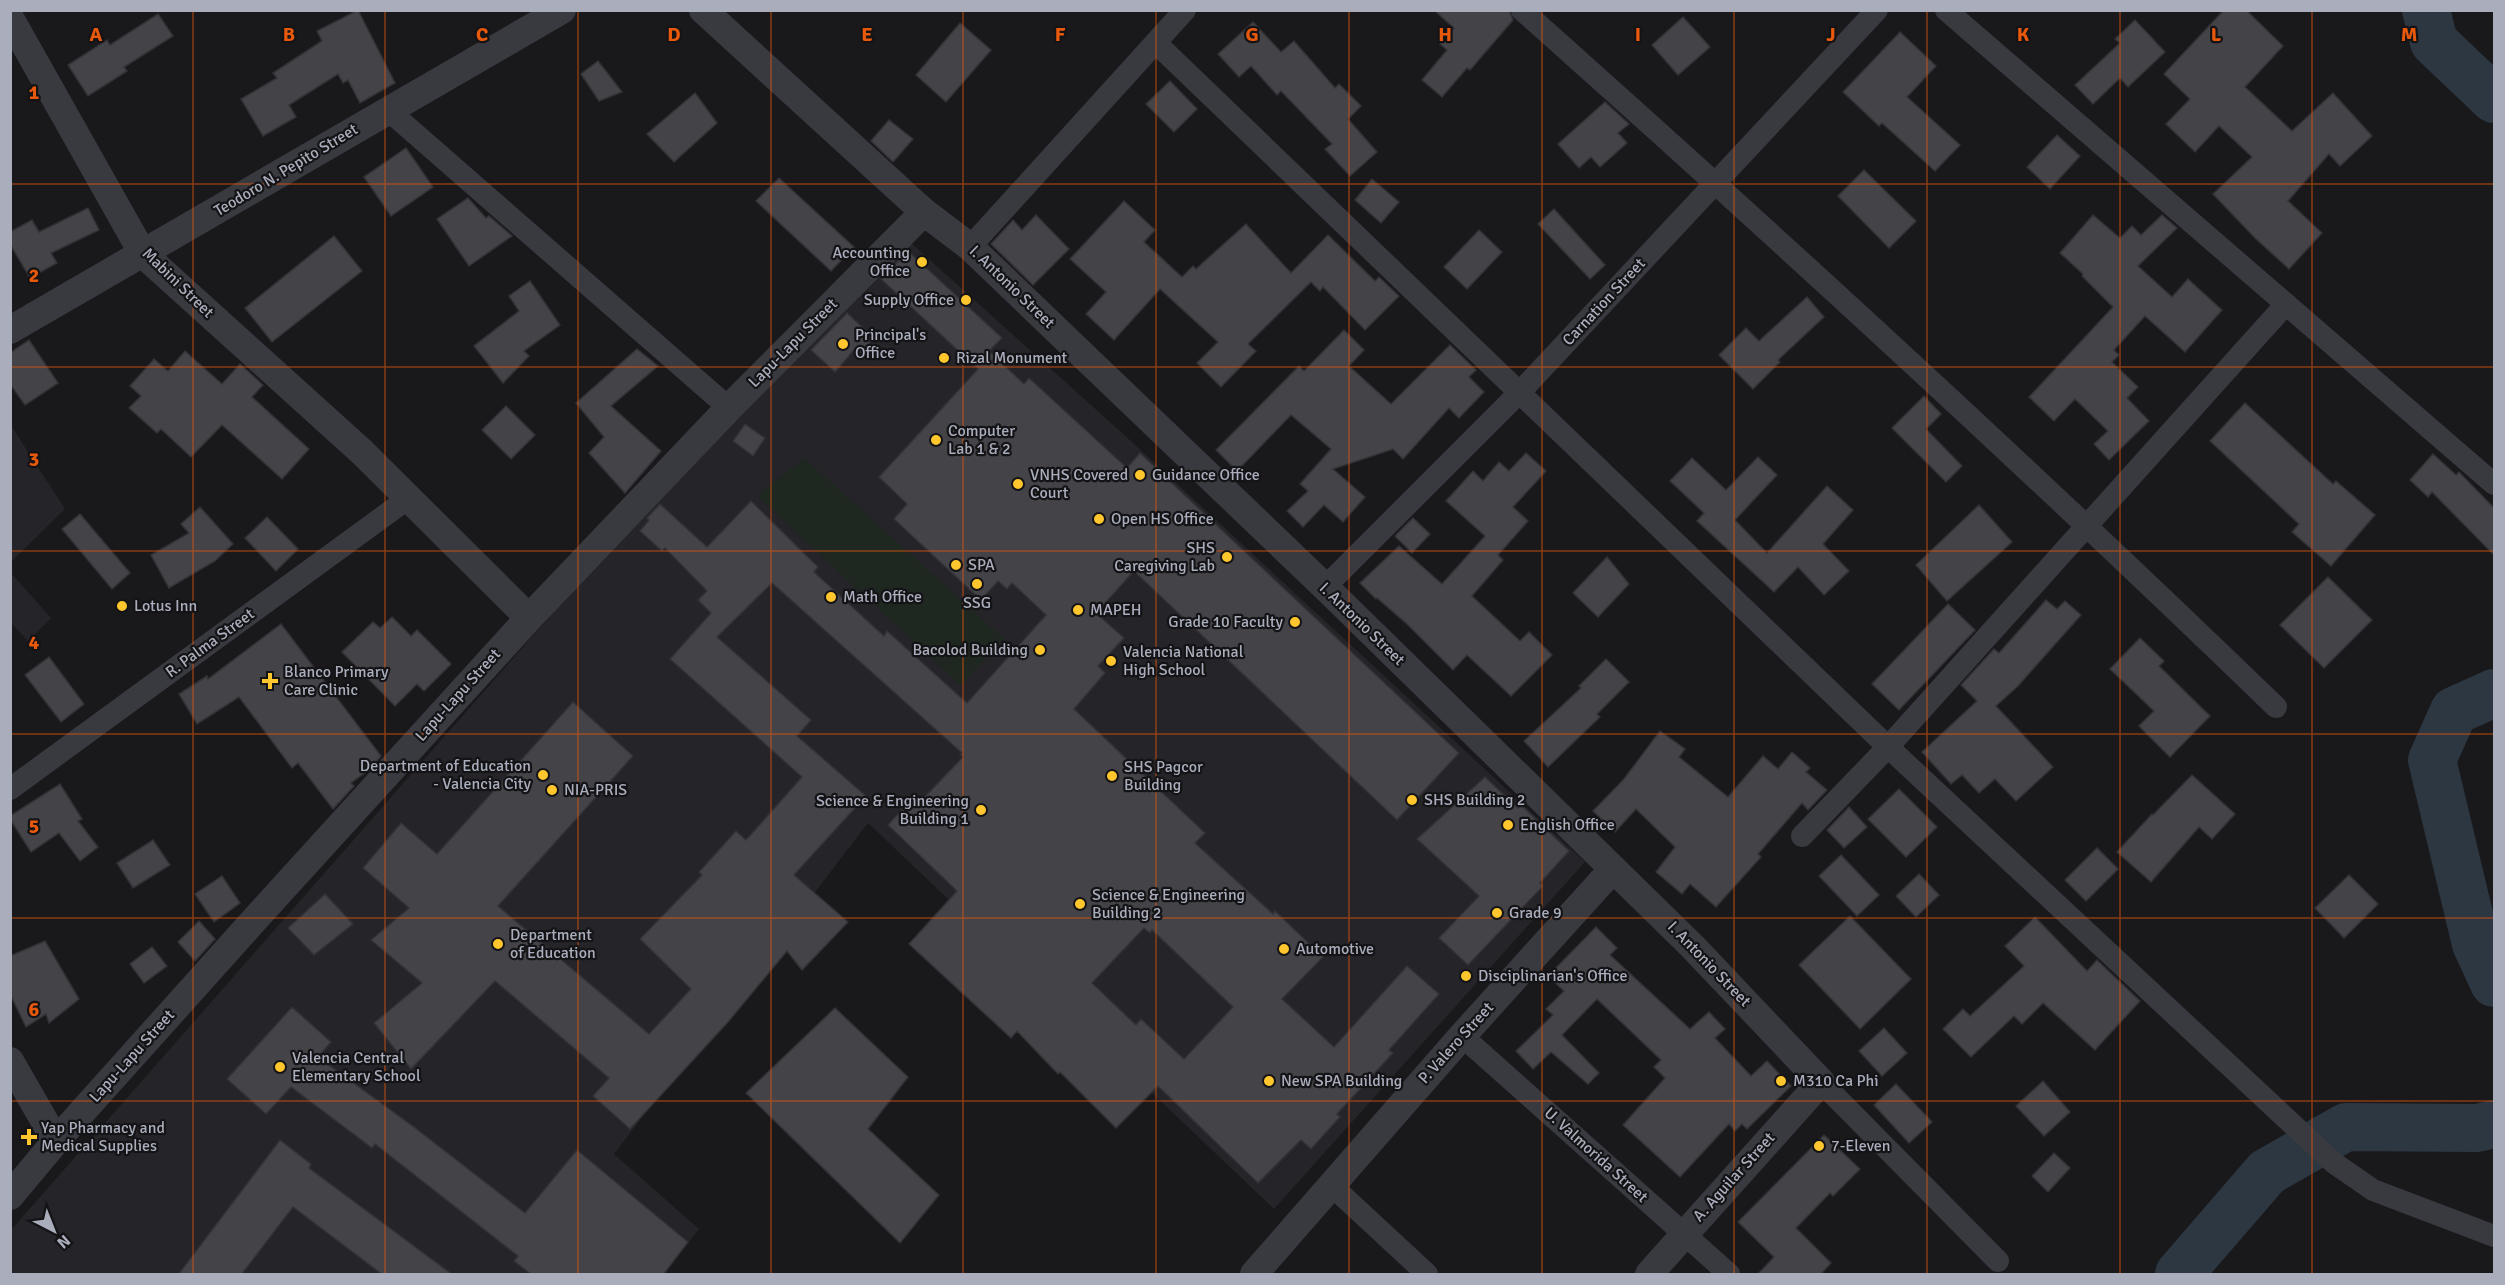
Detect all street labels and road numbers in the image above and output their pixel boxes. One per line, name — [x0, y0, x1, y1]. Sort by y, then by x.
street label: Teodoro N. Pepito Street — [211, 119, 362, 221]
street label: I. Antonio Street — [965, 241, 1059, 333]
street label: Mabini Street — [138, 244, 218, 322]
street label: Carnation Street — [1558, 254, 1650, 350]
street label: Lapu-Lapu Street — [744, 294, 842, 392]
street label: I. Antonio Street — [1315, 578, 1409, 670]
street label: R. Palma Street — [162, 604, 259, 682]
street label: Lapu-Lapu Street — [411, 644, 505, 745]
street label: I. Antonio Street — [1663, 917, 1755, 1011]
street label: P. Valero Street — [1414, 998, 1498, 1088]
street label: Lapu-Lapu Street — [85, 1005, 179, 1106]
street label: U. Valmorida Street — [1540, 1103, 1652, 1207]
street label: A. Aguilar Street — [1689, 1128, 1780, 1226]

